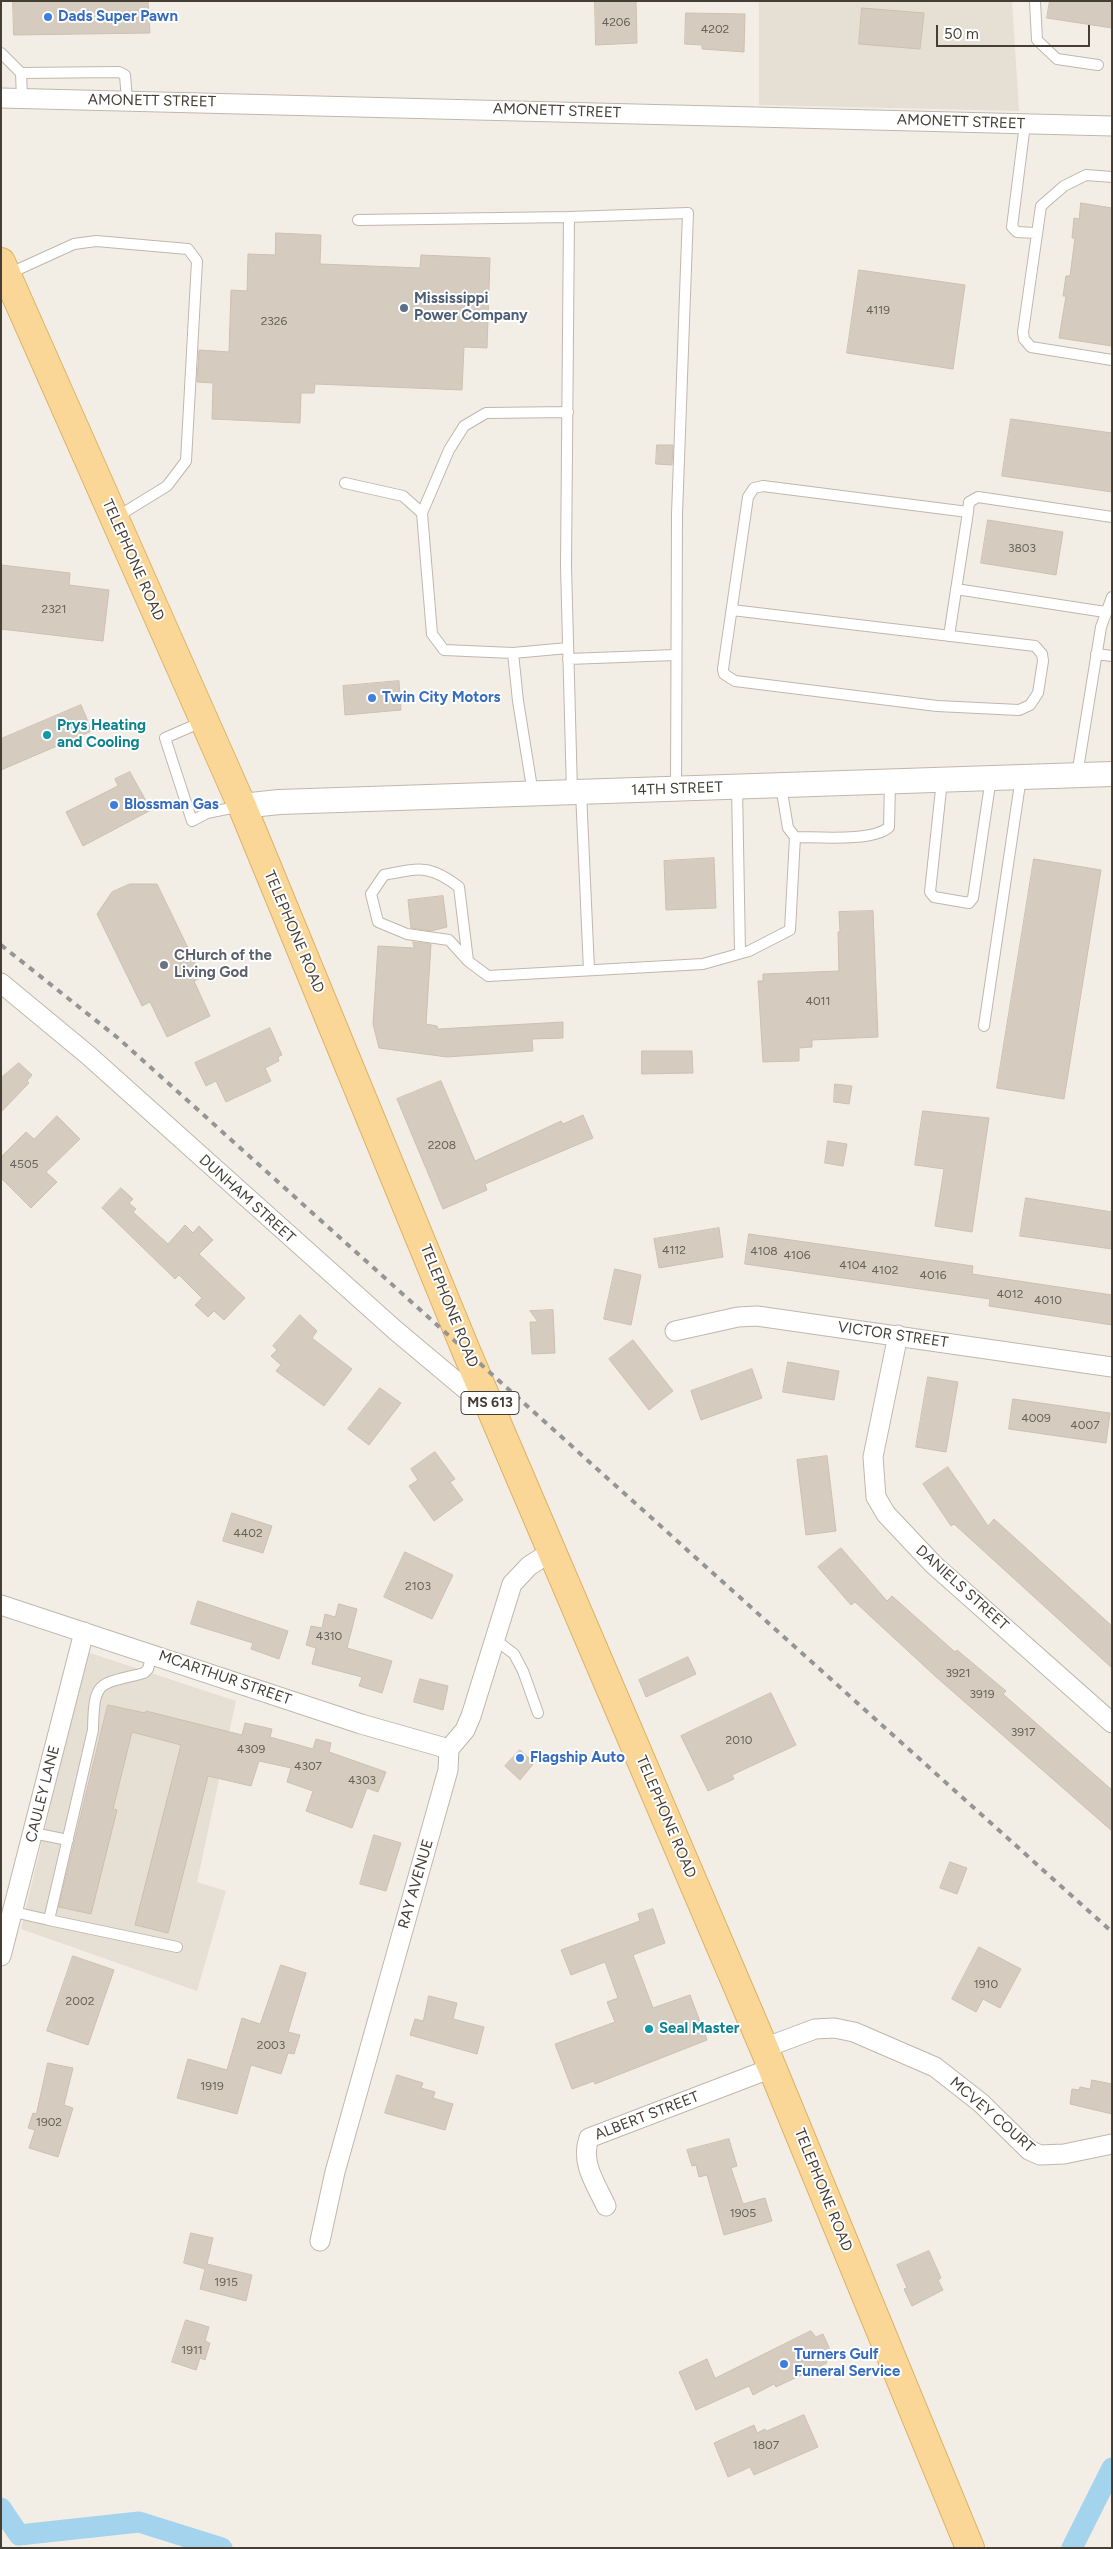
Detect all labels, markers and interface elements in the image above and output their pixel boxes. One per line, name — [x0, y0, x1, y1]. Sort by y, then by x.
place label: Dads Super Pawn — [58, 8, 178, 26]
marker: Dads Super Pawn — [42, 11, 54, 23]
house number: 4206 — [602, 15, 630, 29]
scale bar — [938, 15, 1092, 47]
house number: 4202 — [701, 22, 729, 36]
text: 50 m — [944, 25, 979, 43]
street label: AMONETT STREET — [88, 91, 216, 111]
street label: AMONETT STREET — [493, 100, 621, 122]
street label: AMONETT STREET — [897, 111, 1025, 133]
place label: Mississippi Power Company — [414, 290, 528, 325]
marker: Mississippi Power Company — [398, 302, 410, 314]
house number: 4119 — [866, 303, 890, 317]
house number: 2326 — [261, 314, 287, 328]
street label: TELEPHONE ROAD — [98, 496, 168, 624]
house number: 3803 — [1008, 541, 1036, 555]
house number: 2321 — [42, 602, 66, 616]
place label: Twin City Motors — [382, 689, 501, 707]
marker: Twin City Motors — [366, 692, 378, 704]
place label: Prys Heating and Cooling — [57, 717, 146, 752]
marker: Prys Heating and Cooling — [41, 729, 53, 741]
street label: 14TH STREET — [631, 778, 723, 800]
place label: Blossman Gas — [124, 796, 219, 814]
marker: Blossman Gas — [108, 799, 120, 811]
street label: TELEPHONE ROAD — [260, 868, 328, 996]
place label: CHurch of the Living God — [174, 947, 272, 982]
marker: CHurch of the Living God — [158, 959, 170, 971]
house number: 4011 — [805, 994, 831, 1008]
house number: 2208 — [428, 1138, 456, 1152]
street label: DUNHAM STREET — [195, 1151, 299, 1247]
house number: 4505 — [10, 1157, 38, 1171]
street label: TELEPHONE ROAD — [416, 1242, 482, 1370]
house number: 4112 — [662, 1243, 686, 1257]
house number: 4108 — [750, 1244, 778, 1258]
house number: 4106 — [784, 1248, 810, 1262]
house number: 4104 — [839, 1258, 867, 1272]
house number: 4102 — [872, 1263, 898, 1277]
house number: 4016 — [920, 1268, 946, 1282]
house number: 4012 — [997, 1287, 1023, 1301]
house number: 4010 — [1034, 1293, 1062, 1307]
street label: VICTOR STREET — [837, 1318, 949, 1352]
road number: MS 613 — [461, 1392, 519, 1415]
house number: 4009 — [1021, 1411, 1051, 1425]
house number: 4007 — [1070, 1418, 1100, 1432]
house number: 4402 — [233, 1526, 263, 1540]
street label: DANIELS STREET — [912, 1542, 1012, 1634]
house number: 2103 — [405, 1579, 431, 1593]
house number: 4310 — [316, 1629, 342, 1643]
street label: MCARTHUR STREET — [156, 1647, 294, 1709]
house number: 3921 — [946, 1666, 970, 1680]
house number: 3919 — [969, 1687, 995, 1701]
house number: 3917 — [1011, 1725, 1035, 1739]
house number: 2010 — [725, 1733, 753, 1747]
house number: 4309 — [237, 1742, 265, 1756]
street label: CAULEY LANE — [22, 1744, 64, 1844]
place label: Flagship Auto — [530, 1749, 625, 1767]
marker: Flagship Auto — [514, 1752, 526, 1764]
street label: TELEPHONE ROAD — [632, 1753, 700, 1881]
house number: 4307 — [294, 1759, 322, 1773]
house number: 4303 — [348, 1773, 376, 1787]
street label: RAY AVENUE — [395, 1837, 437, 1931]
house number: 1910 — [974, 1977, 998, 1991]
house number: 2002 — [66, 1994, 94, 2008]
place label: Seal Master — [659, 2020, 739, 2038]
marker: Seal Master — [643, 2023, 655, 2035]
house number: 2003 — [257, 2038, 285, 2052]
street label: MCVEY COURT — [946, 2073, 1038, 2157]
house number: 1919 — [200, 2079, 224, 2093]
street label: ALBERT STREET — [592, 2088, 702, 2144]
house number: 1902 — [36, 2115, 62, 2129]
street label: TELEPHONE ROAD — [790, 2126, 856, 2254]
house number: 1905 — [730, 2206, 756, 2220]
house number: 1915 — [214, 2275, 238, 2289]
house number: 1911 — [181, 2343, 203, 2357]
place label: Turners Gulf Funeral Service — [794, 2346, 900, 2381]
marker: Turners Gulf Funeral Service — [778, 2358, 790, 2370]
house number: 1807 — [753, 2438, 779, 2452]

